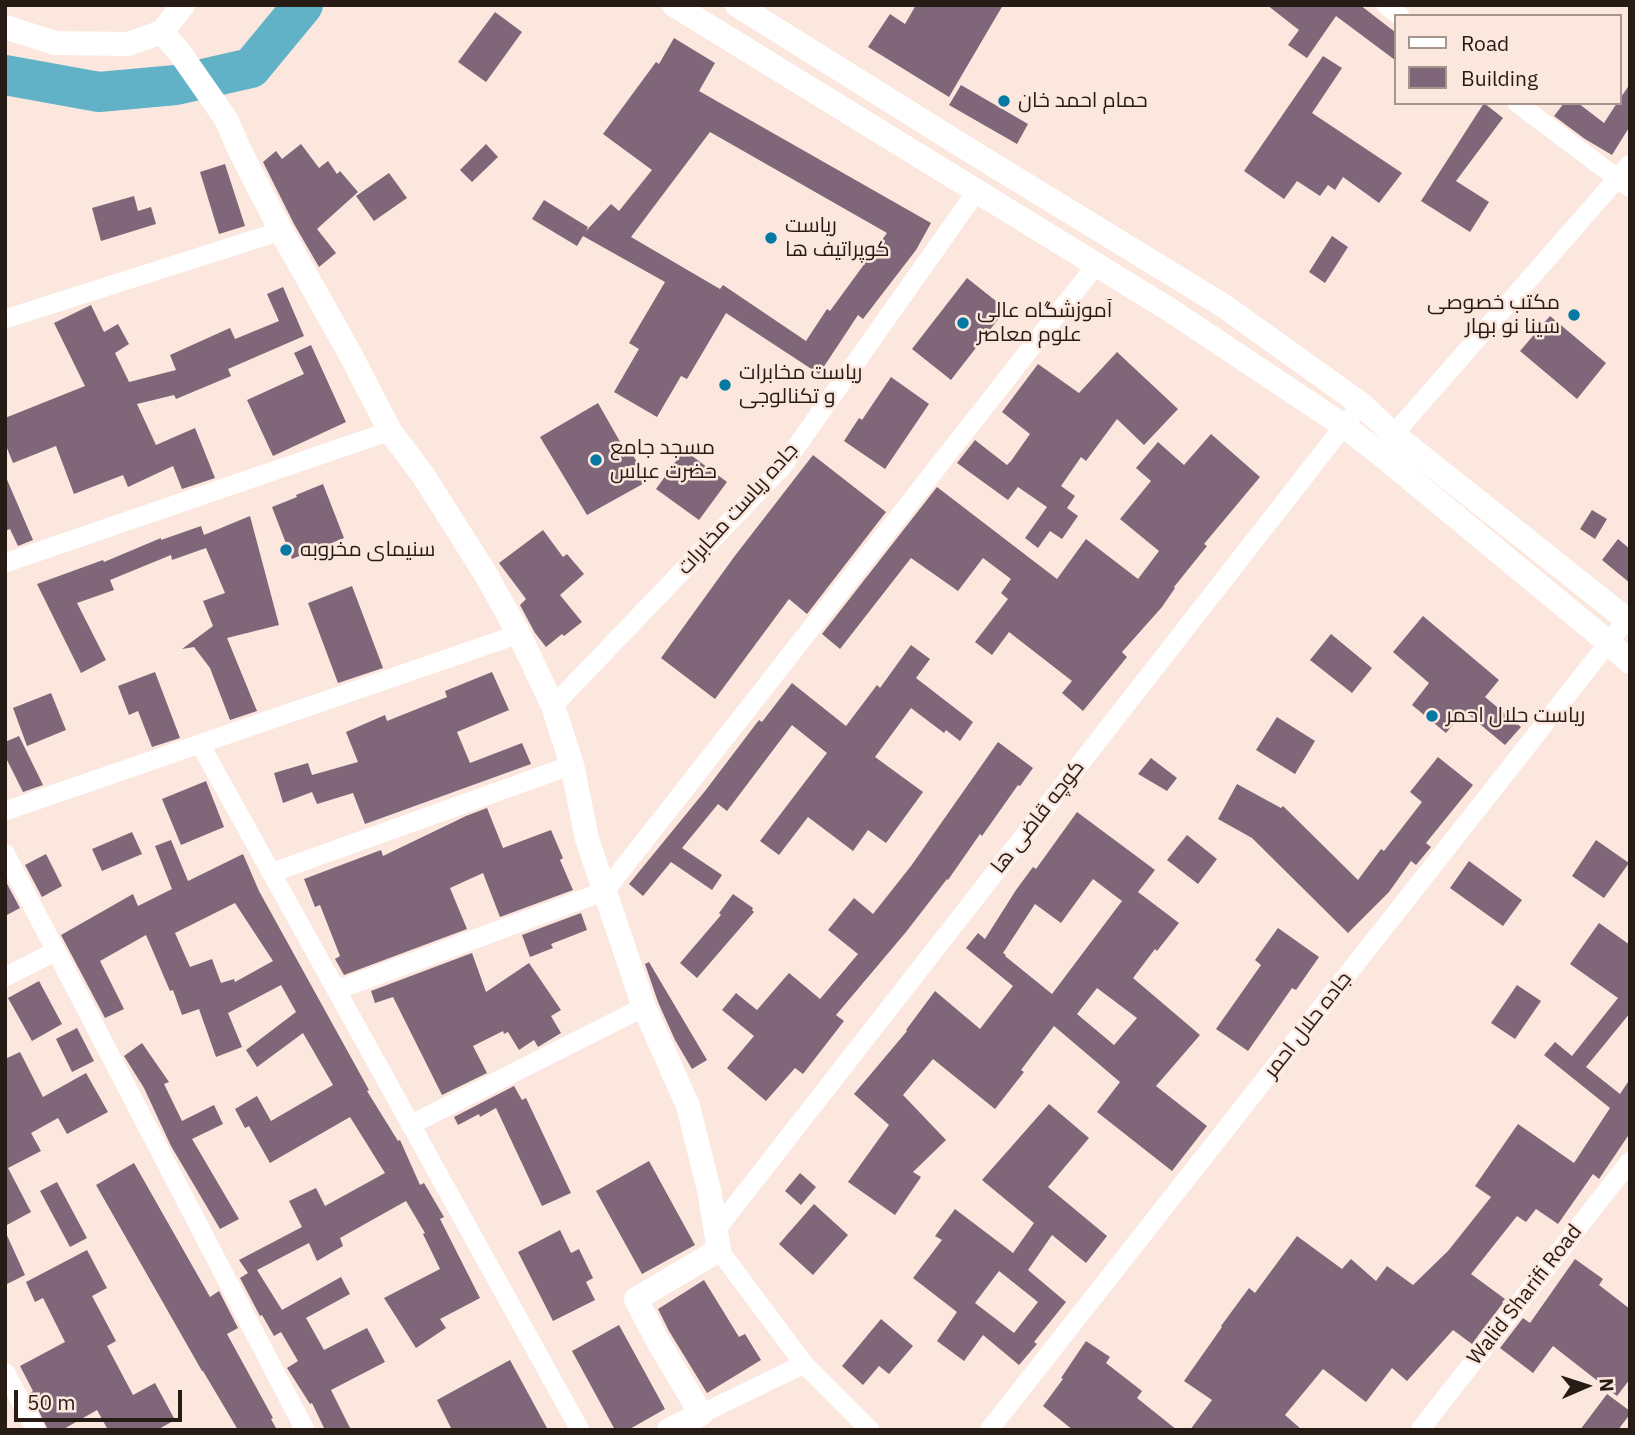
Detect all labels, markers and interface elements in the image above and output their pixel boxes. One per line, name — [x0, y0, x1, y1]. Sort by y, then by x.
legend — [1394, 14, 1621, 105]
text: Road — [1461, 29, 1509, 57]
text: Building — [1461, 64, 1538, 92]
place label: حمام احمد خان — [1018, 88, 1148, 114]
marker: حمام احمد خان — [996, 93, 1012, 109]
place label: ریاست کوپراتیف ها — [785, 213, 890, 263]
marker: ریاست کوپراتیف ها — [763, 230, 779, 246]
place label: مکتب خصوصی سینا نو بهار — [1427, 290, 1560, 340]
place label: آموزشگاه عالی علوم معاصر — [977, 298, 1112, 348]
marker: مکتب خصوصی سینا نو بهار — [1566, 307, 1582, 323]
marker: آموزشگاه عالی علوم معاصر — [955, 315, 971, 331]
place label: ریاست مخابرات و تکنالوجی — [739, 360, 862, 410]
marker: ریاست مخابرات و تکنالوجی — [717, 377, 733, 393]
place label: مسجد جامع حضرت عباس — [610, 435, 717, 485]
street label: جاده ریاست مخابرات — [672, 438, 804, 580]
marker: مسجد جامع حضرت عباس — [588, 452, 604, 468]
place label: سنیمای مخروبه — [300, 537, 435, 563]
marker: سنیمای مخروبه — [278, 542, 294, 558]
place label: ریاست حلال احمر — [1446, 703, 1585, 729]
marker: ریاست حلال احمر — [1424, 708, 1440, 724]
street label: کوچه قاضی ها — [986, 755, 1090, 879]
street label: جاده حلال احمر — [1259, 967, 1357, 1083]
street label: Walid Sharifi Road — [1462, 1220, 1588, 1370]
north arrow — [1551, 1351, 1621, 1421]
scale bar — [18, 1376, 186, 1420]
text: N — [1595, 1377, 1619, 1392]
text: 50 m — [27, 1388, 76, 1416]

